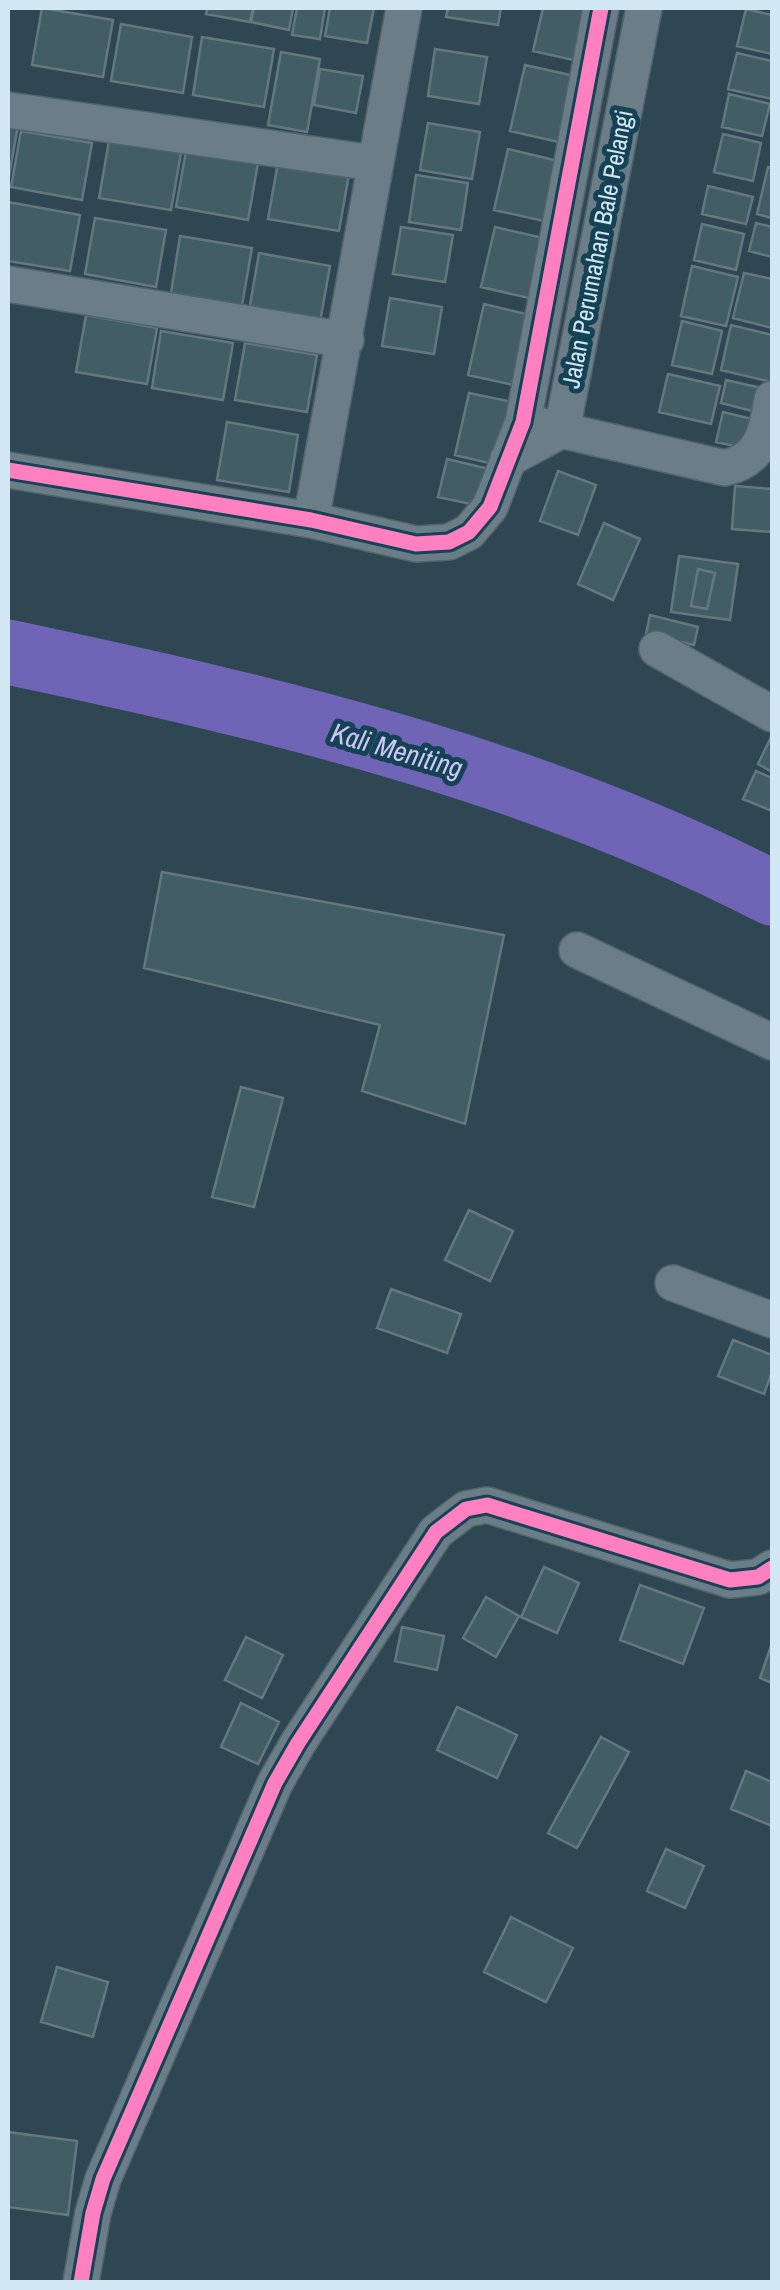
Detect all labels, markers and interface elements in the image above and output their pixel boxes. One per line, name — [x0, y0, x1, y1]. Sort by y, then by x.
street label: Jalan Perumahan Bale Pelangi — [553, 107, 641, 391]
water label: Kali Meniting — [327, 713, 467, 787]

